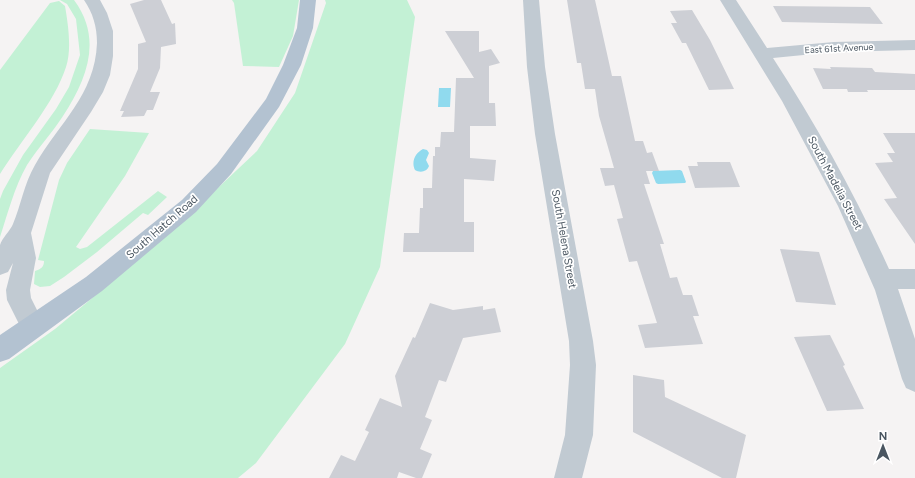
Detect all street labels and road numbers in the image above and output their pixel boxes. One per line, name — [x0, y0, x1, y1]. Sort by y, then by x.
street label: East 61st Avenue — [804, 41, 874, 55]
street label: South Madelia Street — [805, 134, 865, 232]
street label: South Helena Street — [549, 189, 579, 289]
street label: South Hatch Road — [124, 192, 200, 262]

